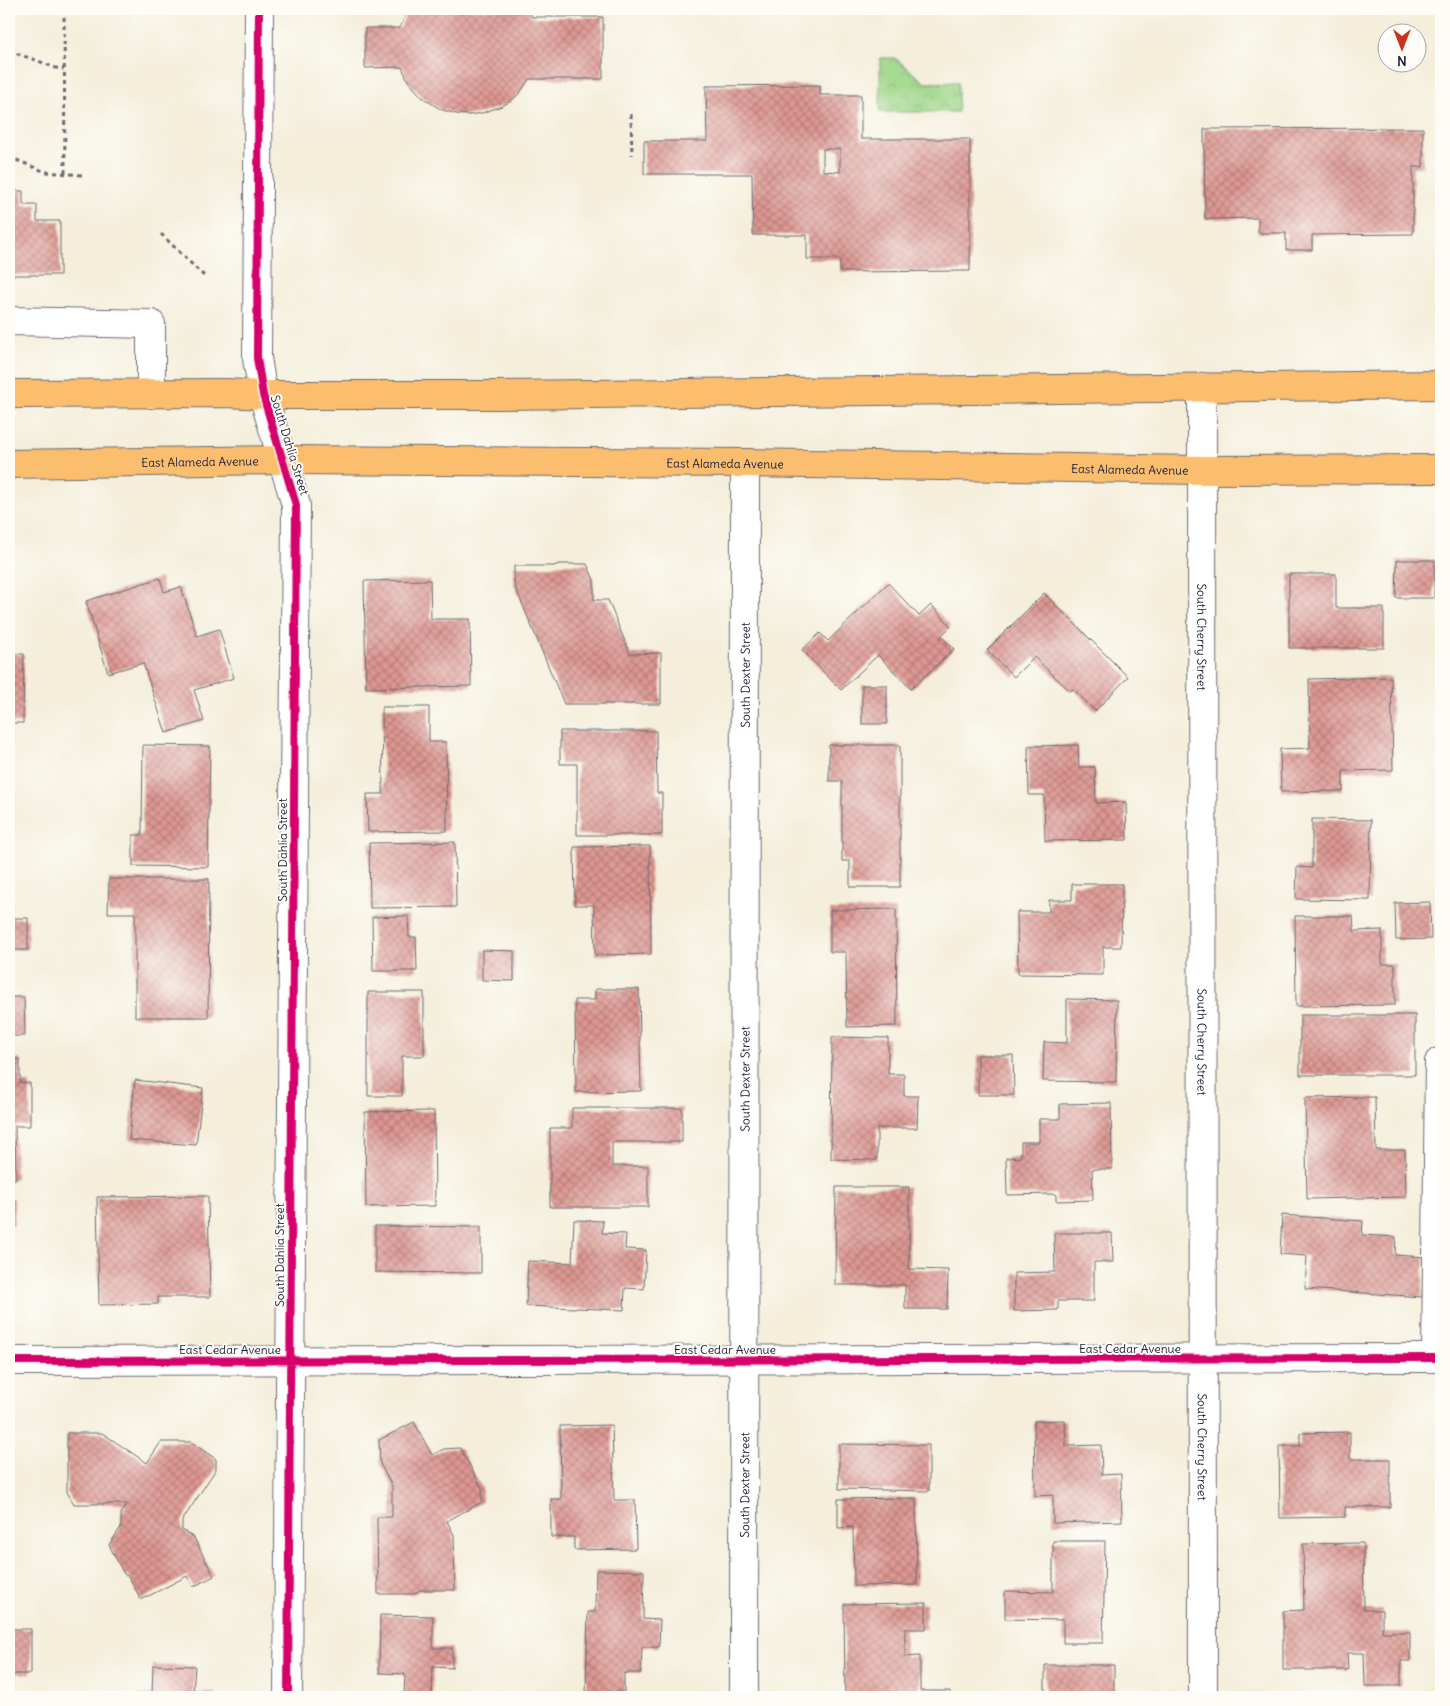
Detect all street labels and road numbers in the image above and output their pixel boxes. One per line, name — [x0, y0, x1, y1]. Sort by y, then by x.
street label: South Dahlia Street — [268, 393, 312, 497]
street label: East Alameda Avenue — [141, 453, 259, 470]
street label: East Alameda Avenue — [666, 455, 784, 471]
street label: East Alameda Avenue — [1071, 460, 1189, 477]
street label: South Cherry Street — [1195, 583, 1210, 691]
street label: South Dexter Street — [737, 622, 752, 728]
street label: South Dahlia Street — [275, 798, 290, 902]
street label: South Cherry Street — [1195, 988, 1210, 1096]
street label: South Dexter Street — [737, 1026, 752, 1132]
street label: South Dahlia Street — [272, 1203, 287, 1307]
street label: East Cedar Avenue — [1079, 1341, 1181, 1356]
street label: East Cedar Avenue — [179, 1342, 281, 1357]
street label: East Cedar Avenue — [674, 1342, 776, 1357]
street label: South Cherry Street — [1195, 1393, 1210, 1501]
street label: South Dexter Street — [737, 1432, 752, 1538]

